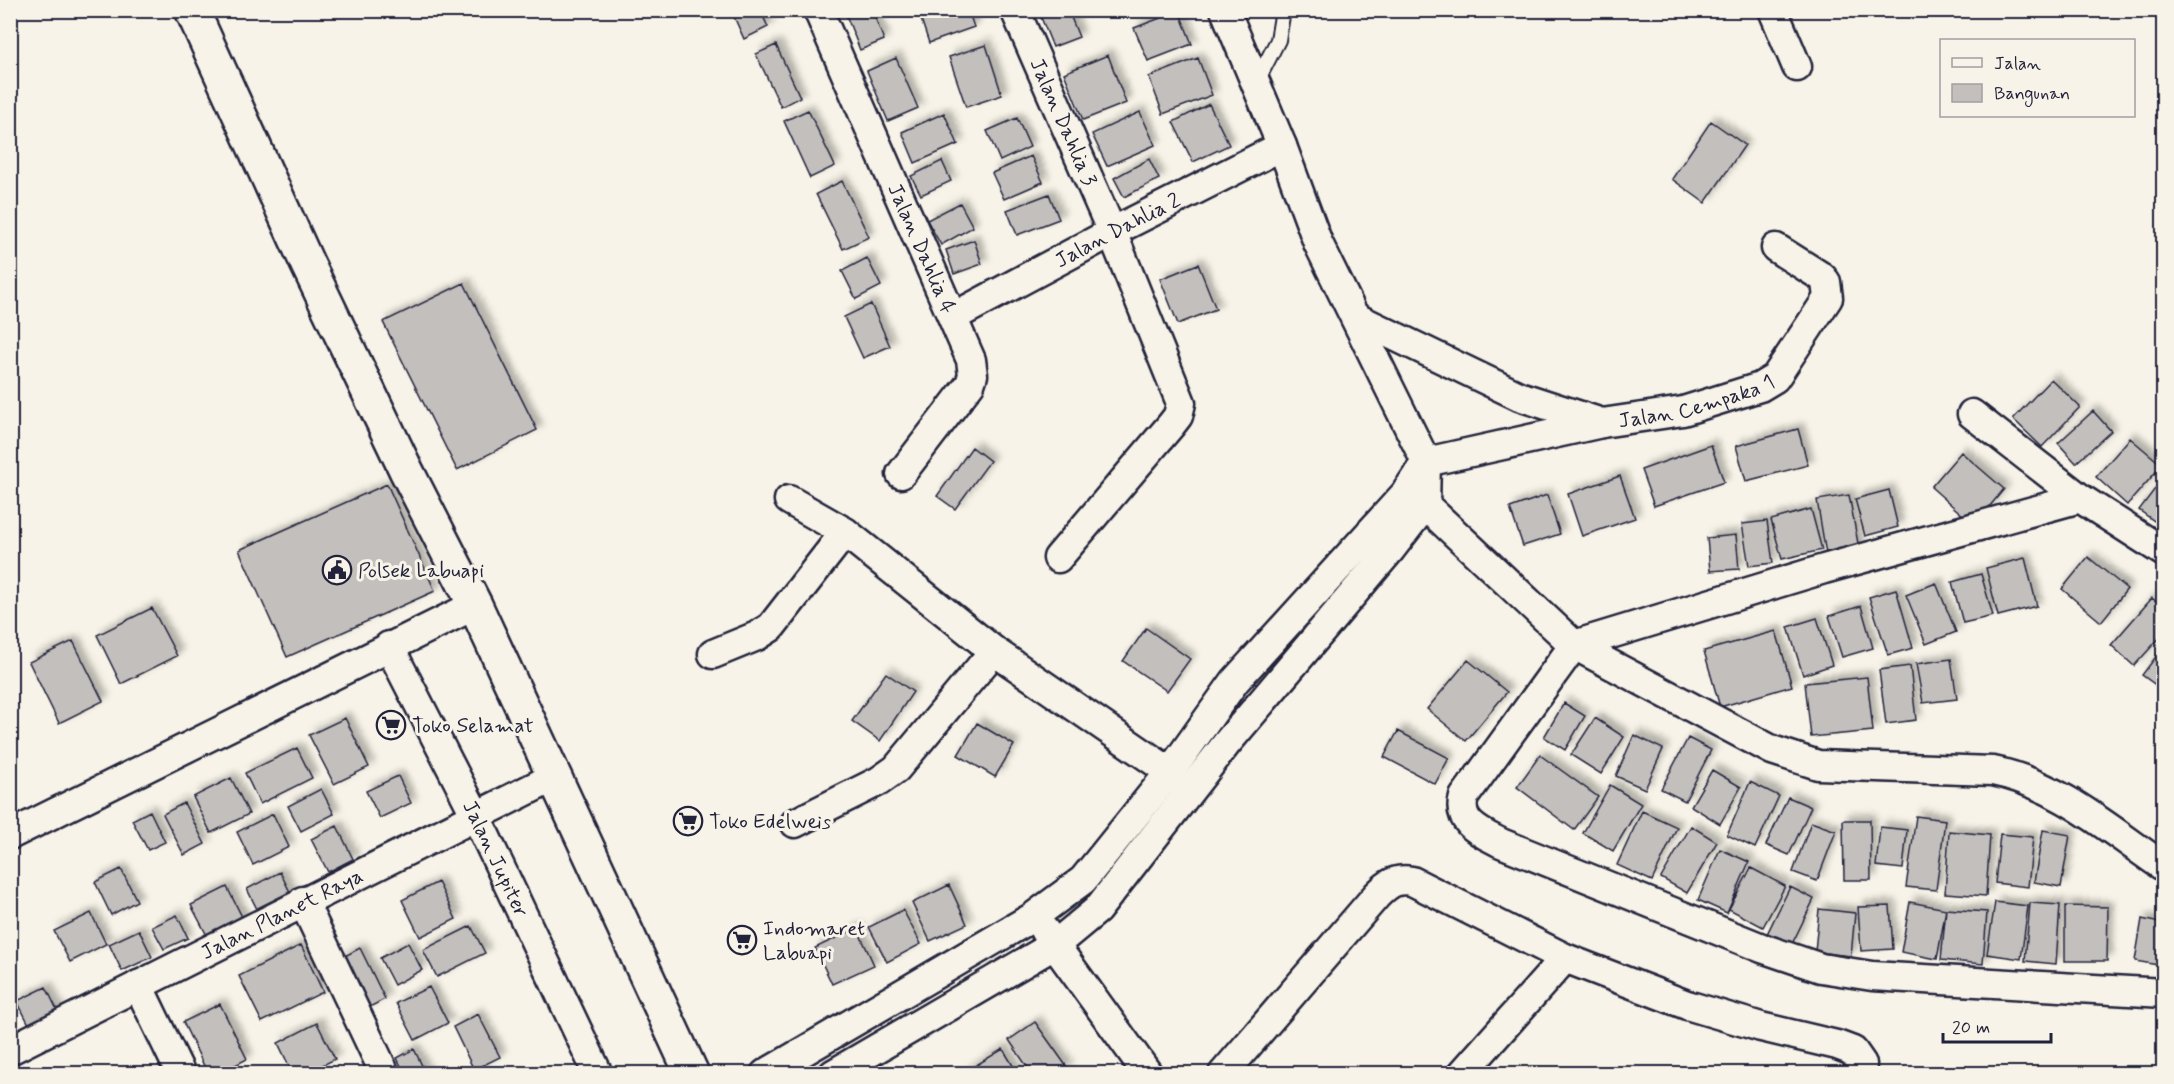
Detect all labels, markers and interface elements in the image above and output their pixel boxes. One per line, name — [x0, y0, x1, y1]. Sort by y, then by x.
legend — [1940, 39, 2135, 117]
text: Jalan — [1994, 52, 2041, 76]
street label: Jalan Dahlia 3 — [1023, 54, 1103, 191]
text: Bangunan — [1994, 82, 2070, 107]
street label: Jalan Dahlia 4 — [880, 179, 962, 318]
street label: Jalan Dahlia 2 — [1050, 187, 1185, 275]
street label: Jalan Cempaka 1 — [1617, 368, 1780, 435]
public building icon: Polsek Labuapi — [321, 554, 353, 586]
place label: Polsek Labuapi — [358, 557, 484, 585]
supermarket icon: Toko Selamat — [375, 709, 407, 741]
place label: Toko Selamat — [412, 712, 534, 740]
street label: Jalan Jupiter — [455, 796, 535, 922]
supermarket icon: Toko Edelweis — [672, 805, 704, 837]
place label: Toko Edelweis — [709, 808, 831, 836]
street label: Jalan Planet Raya — [196, 862, 368, 967]
place label: Indomaret Labuapi — [763, 915, 865, 967]
supermarket icon: Indomaret Labuapi — [726, 924, 758, 956]
scale bar — [1943, 1006, 2051, 1044]
text: 20 m — [1952, 1016, 1990, 1040]

